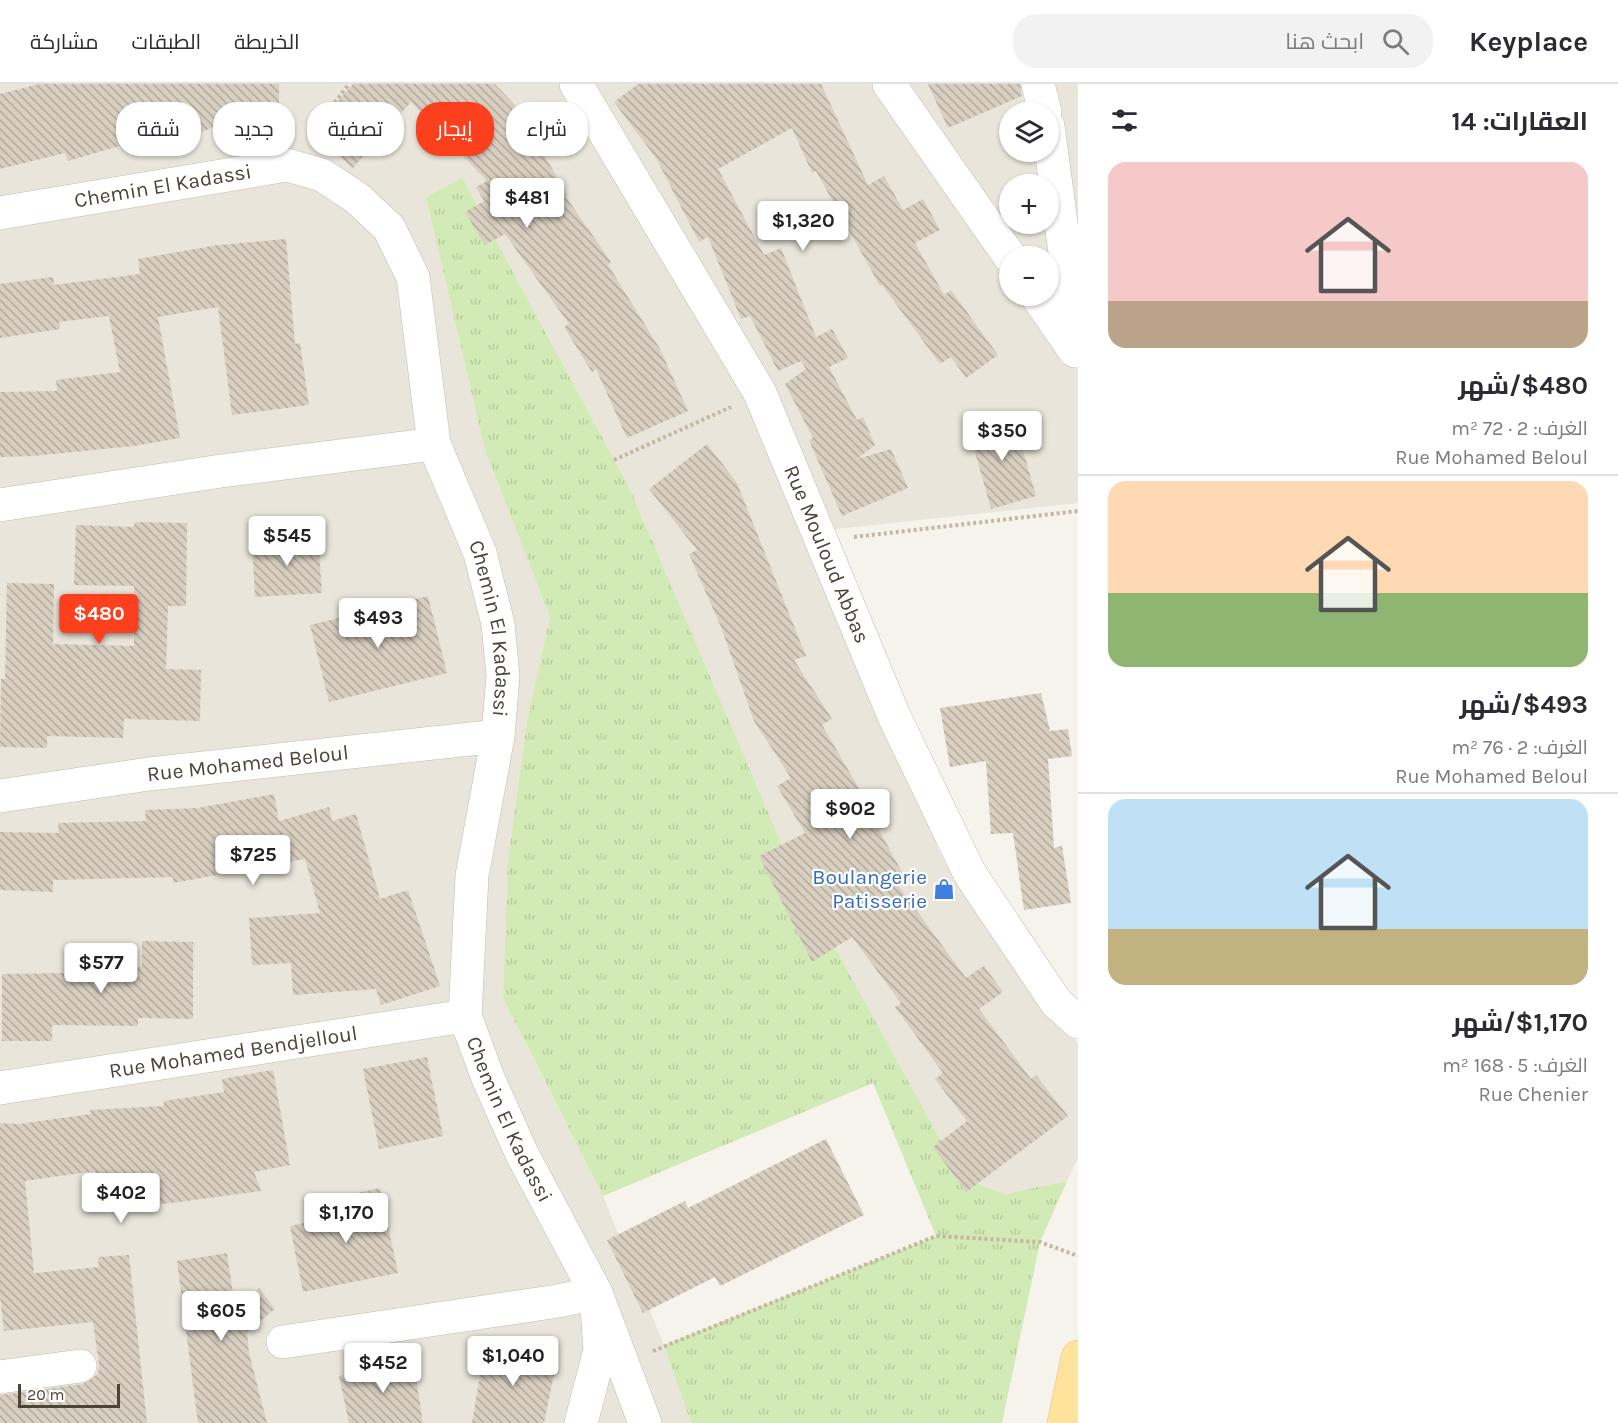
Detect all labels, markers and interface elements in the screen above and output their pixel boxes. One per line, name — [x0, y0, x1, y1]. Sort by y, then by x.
search box — [1013, 14, 1433, 68]
icon: search — [1379, 25, 1412, 58]
text: Keyplace — [1469, 25, 1588, 58]
text: ابحث هنا — [1285, 29, 1364, 55]
text: مشاركة — [30, 30, 99, 54]
text: الطبقات — [132, 30, 201, 54]
text: الخريطة — [234, 30, 300, 54]
chip: شقة — [116, 102, 201, 156]
chip: جديد — [213, 102, 295, 156]
chip: تصفية — [307, 102, 404, 156]
chip: إيجار — [416, 102, 494, 156]
chip: شراء — [506, 102, 588, 156]
map controls — [999, 102, 1059, 306]
button: layers — [999, 102, 1059, 162]
icon: filters — [1108, 104, 1141, 137]
text: العقارات: 14 — [1452, 106, 1588, 137]
street label: Chemin El Kadassi — [72, 159, 253, 212]
button: + — [999, 174, 1059, 234]
pin: $481 — [491, 178, 563, 229]
text: $481 — [504, 186, 550, 209]
pin: $1,320 — [754, 201, 852, 252]
icon: home — [1294, 201, 1402, 309]
text: $1,320 — [771, 209, 835, 232]
button: − — [999, 246, 1059, 306]
text: $480/شهر — [1458, 370, 1588, 401]
pin: $350 — [966, 411, 1038, 462]
text: الغرف: 2 · 72 m² — [1451, 417, 1588, 440]
text: $350 — [977, 419, 1027, 442]
text: Rue Mohamed Beloul — [1395, 446, 1588, 469]
street label: Rue Mouloud Abbas — [779, 461, 874, 647]
pin: $545 — [251, 516, 323, 567]
icon: home — [1294, 520, 1402, 628]
text: $545 — [263, 524, 311, 547]
street label: Chemin El Kadassi — [464, 536, 515, 718]
pin: $480 — [63, 594, 135, 645]
pin: $493 — [342, 598, 414, 649]
text: $480 — [73, 602, 125, 625]
text: $493 — [353, 606, 403, 629]
text: $493/شهر — [1459, 689, 1588, 720]
text: الغرف: 2 · 76 m² — [1451, 736, 1588, 759]
street label: Rue Mohamed Beloul — [146, 740, 350, 786]
text: Rue Mohamed Beloul — [1395, 765, 1588, 788]
pin: $902 — [814, 789, 886, 840]
text: $902 — [825, 797, 875, 820]
pin: $725 — [217, 835, 289, 886]
icon: home — [1294, 838, 1402, 946]
text: $725 — [229, 843, 277, 866]
place label: Boulangerie Patisserie — [812, 865, 927, 913]
shop icon: Boulangerie Patisserie — [932, 877, 956, 901]
pin: $577 — [65, 943, 137, 994]
text: $577 — [78, 951, 124, 974]
text: $1,170/شهر — [1452, 1007, 1588, 1038]
street label: Rue Mohamed Bendjelloul — [107, 1021, 359, 1083]
street label: Chemin El Kadassi — [462, 1033, 557, 1206]
text: الغرف: 5 · 168 m² — [1442, 1054, 1588, 1077]
text: Rue Chenier — [1478, 1083, 1588, 1106]
pin: $402 — [85, 1173, 157, 1224]
text: $402 — [96, 1181, 146, 1204]
pin: $1,170 — [297, 1193, 395, 1244]
text: $1,170 — [318, 1201, 374, 1224]
pin: $605 — [185, 1291, 257, 1342]
text: $605 — [196, 1299, 246, 1322]
pin: $1,040 — [464, 1336, 562, 1387]
pin: $452 — [347, 1343, 419, 1394]
text: $1,040 — [481, 1344, 545, 1367]
text: $452 — [358, 1351, 408, 1374]
scale bar — [18, 1381, 120, 1408]
text: 20 m — [27, 1385, 65, 1404]

